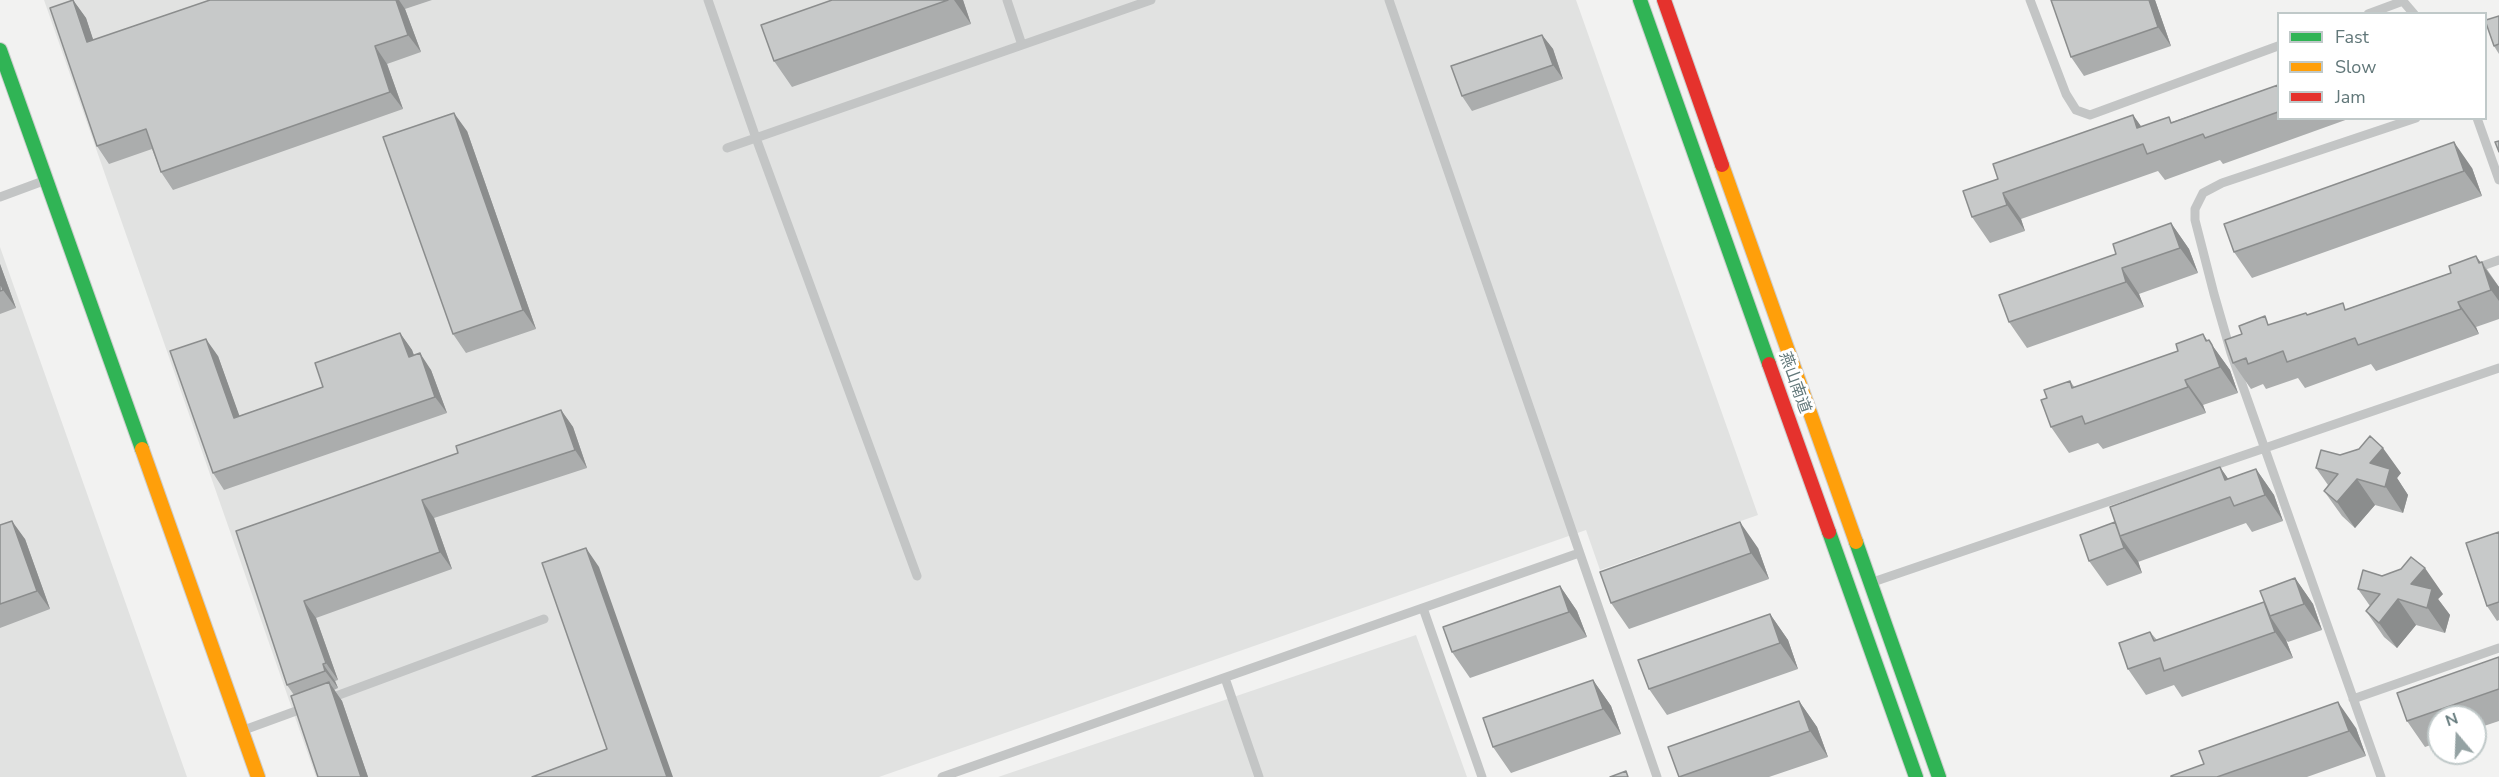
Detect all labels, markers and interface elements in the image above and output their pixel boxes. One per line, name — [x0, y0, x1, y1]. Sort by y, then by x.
legend — [2277, 12, 2487, 120]
text: Fast — [2335, 25, 2369, 49]
text: Slow — [2335, 55, 2376, 79]
text: Jam — [2335, 85, 2366, 109]
street label: 燕山南道 — [1774, 350, 1814, 416]
north arrow — [2427, 705, 2487, 765]
text: N — [2443, 708, 2461, 732]

